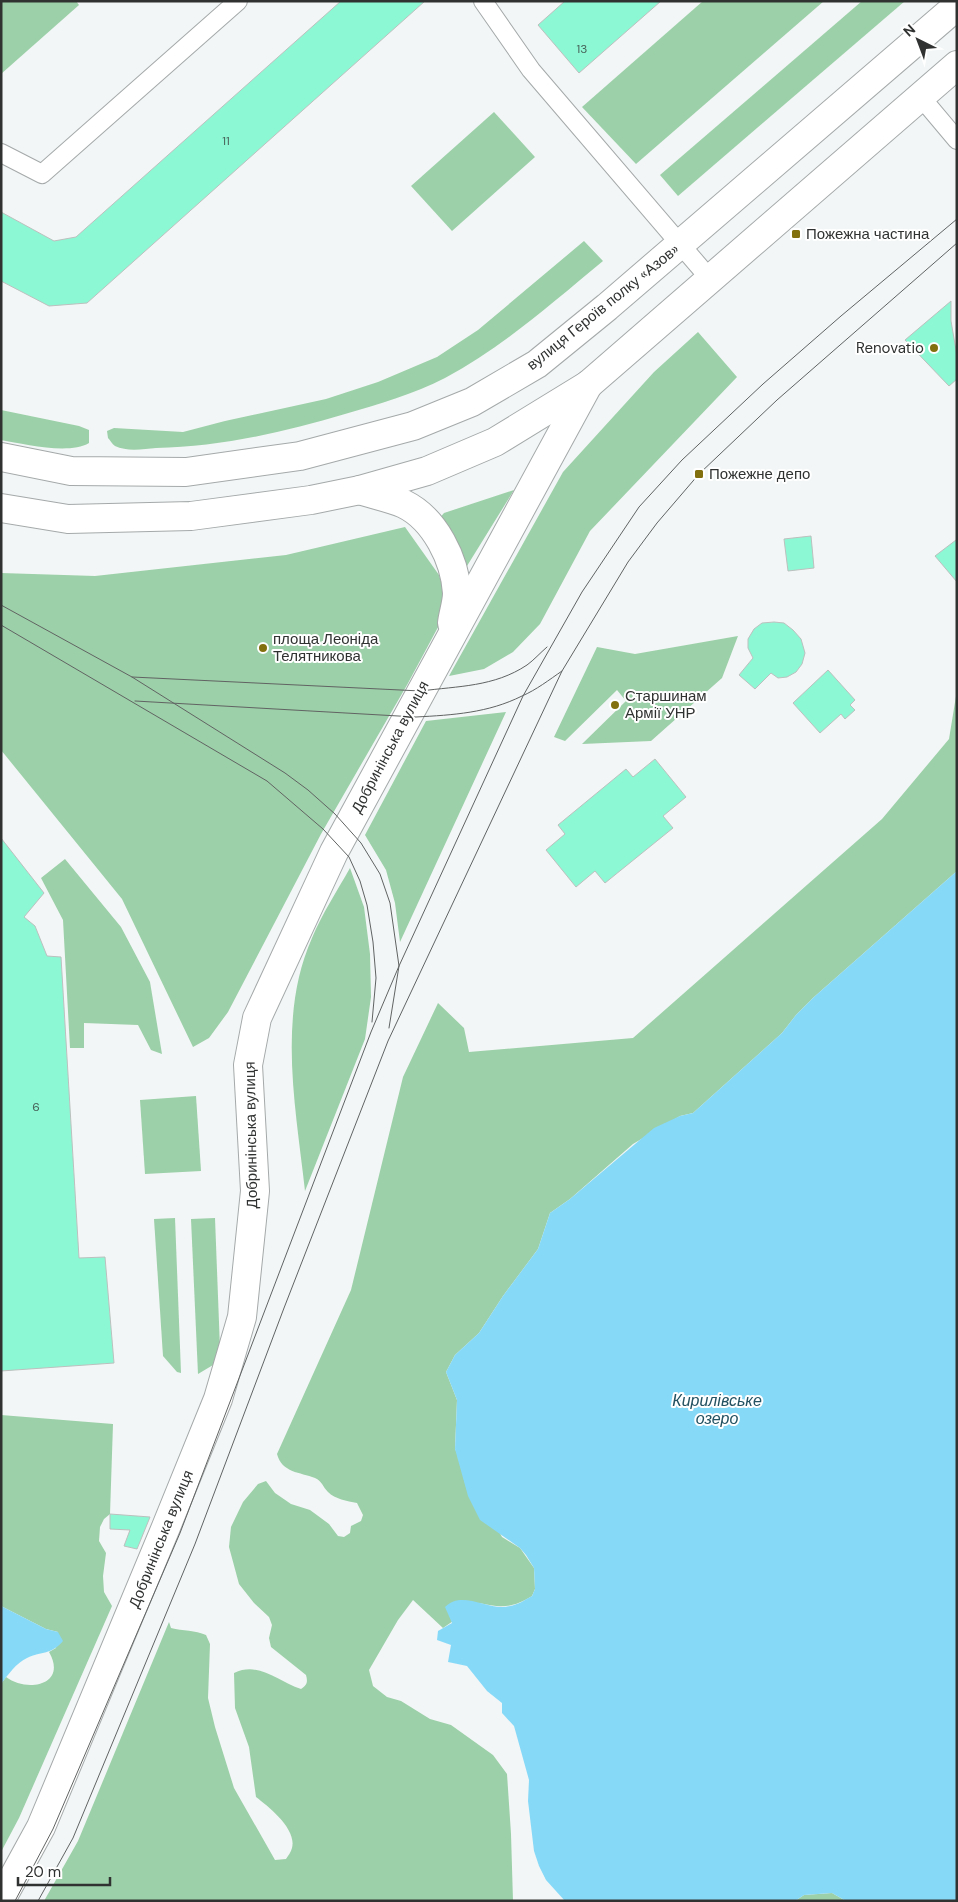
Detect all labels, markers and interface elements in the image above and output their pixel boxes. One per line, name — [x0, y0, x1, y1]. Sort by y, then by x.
north arrow — [893, 15, 943, 65]
text: N — [899, 20, 919, 40]
house number: 13 — [577, 41, 587, 57]
house number: 11 — [222, 133, 230, 149]
place label: Пожежна частина — [806, 224, 930, 244]
marker: Пожежна частина — [790, 228, 802, 240]
street label: вулиця Героїв полку «Азов» — [523, 239, 684, 375]
place label: Renovatio — [856, 338, 924, 358]
marker: Renovatio — [928, 342, 940, 354]
place label: Пожежне депо — [709, 464, 810, 484]
marker: Пожежне депо — [693, 468, 705, 480]
place label: площа Леоніда Телятникова — [273, 629, 379, 666]
marker: площа Леоніда Телятникова — [257, 642, 269, 654]
street label: Добринінська вулиця — [347, 677, 433, 817]
place label: Старшинам Армії УНР — [625, 686, 707, 723]
marker: Старшинам Армії УНР — [609, 699, 621, 711]
street label: Добринінська вулиця — [240, 1061, 262, 1209]
house number: 6 — [32, 1099, 40, 1115]
water label: Кирилівське озеро — [672, 1390, 762, 1429]
street label: Добринінська вулиця — [124, 1467, 198, 1611]
scale bar — [18, 1854, 110, 1886]
text: 20 m — [25, 1862, 61, 1882]

